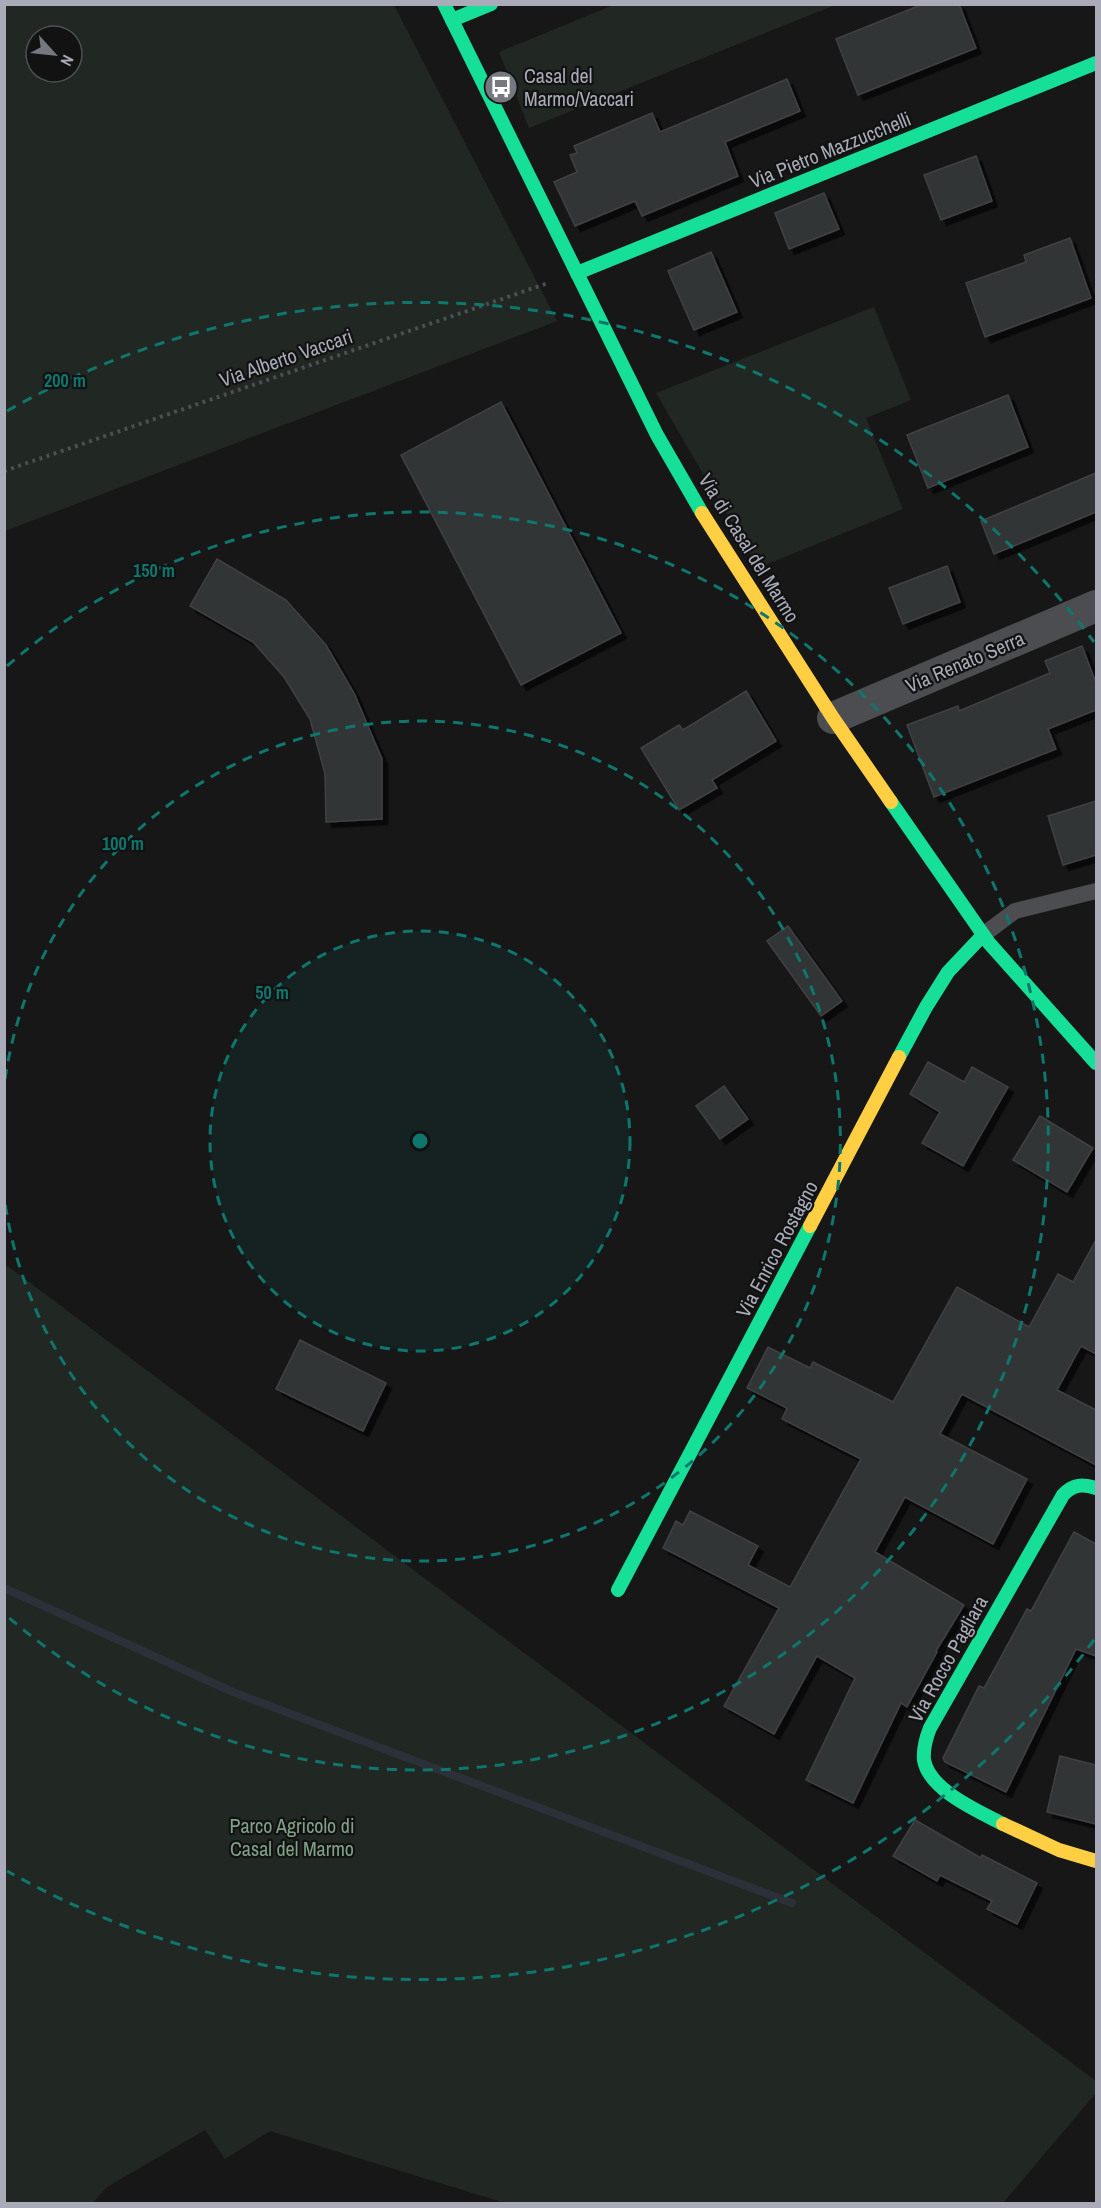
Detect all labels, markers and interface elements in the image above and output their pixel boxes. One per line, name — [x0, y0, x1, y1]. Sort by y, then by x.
north arrow — [24, 24, 84, 84]
text: N — [55, 52, 79, 70]
place label: Casal del Marmo/Vaccari — [524, 62, 634, 112]
bus stop icon: Casal del Marmo/Vaccari — [483, 69, 519, 105]
street label: Via Pietro Mazzucchelli — [745, 105, 915, 194]
street label: Via Alberto Vaccari — [216, 322, 356, 393]
text: 200 m — [44, 368, 86, 393]
street label: Via di Casal del Marmo — [693, 468, 806, 627]
text: 150 m — [133, 558, 175, 583]
street label: Via Renato Serra — [901, 624, 1028, 699]
text: 100 m — [102, 831, 144, 856]
text: 50 m — [255, 980, 289, 1005]
centre of rings — [410, 1131, 430, 1151]
street label: Via Enrico Rostagno — [729, 1176, 824, 1322]
street label: Via Rocco Pagliara — [902, 1591, 994, 1727]
park label: Parco Agricolo di Casal del Marmo — [230, 1812, 354, 1862]

